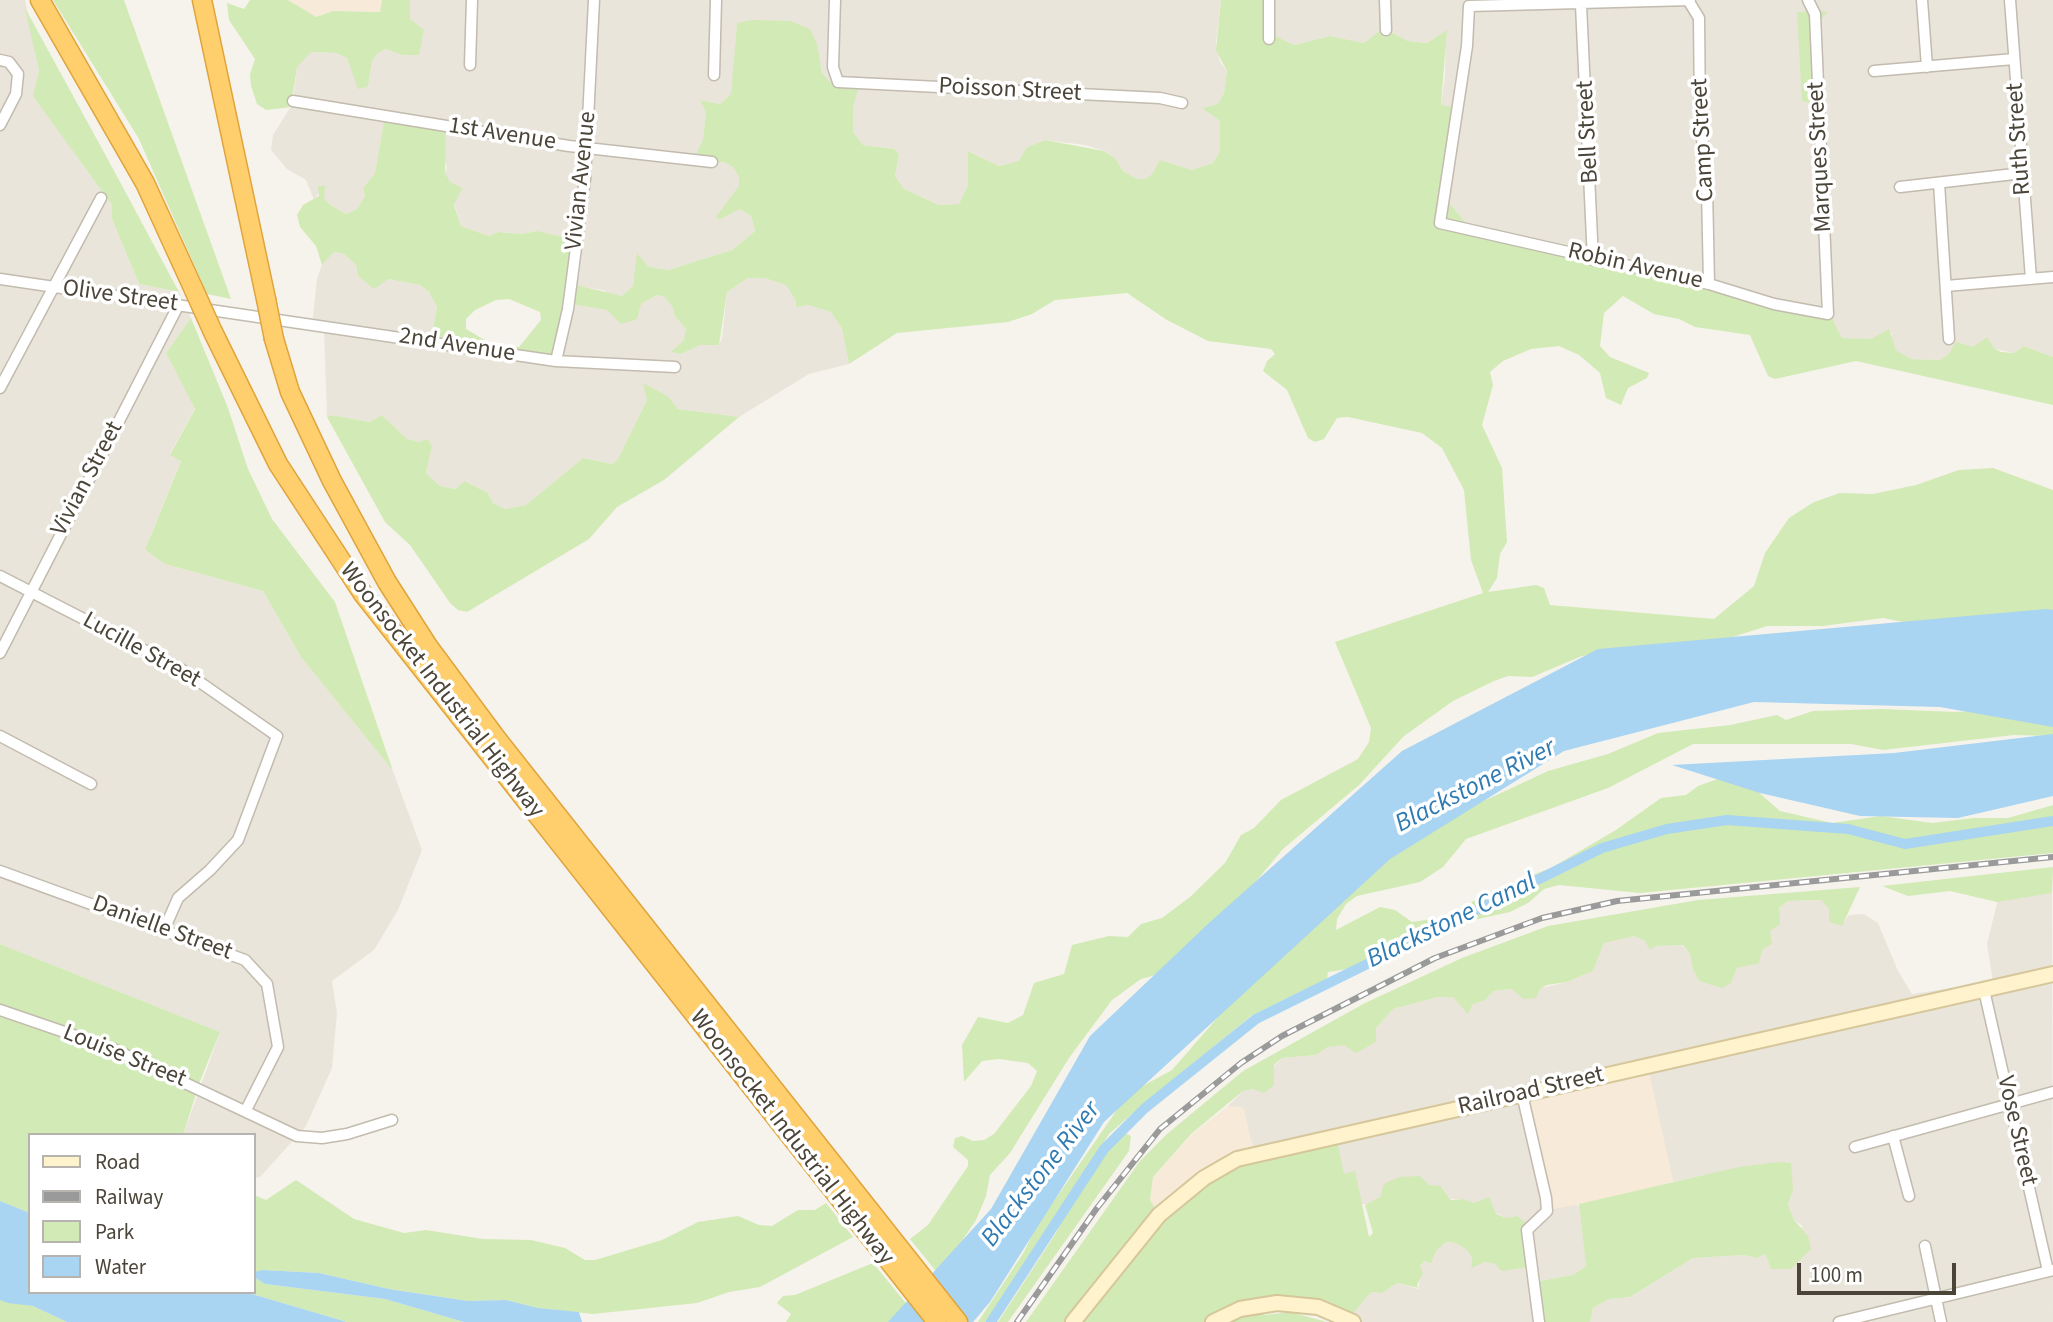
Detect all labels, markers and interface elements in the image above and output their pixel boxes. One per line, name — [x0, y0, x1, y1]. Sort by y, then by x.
street label: Poisson Street — [938, 73, 1082, 109]
street label: Camp Street — [1686, 77, 1722, 203]
street label: Bell Street — [1572, 80, 1606, 184]
street label: Marques Street — [1803, 81, 1839, 233]
street label: Ruth Street — [2002, 82, 2038, 196]
street label: Vivian Avenue — [560, 110, 604, 252]
street label: 1st Avenue — [446, 112, 558, 158]
street label: Robin Avenue — [1565, 238, 1705, 296]
street label: Olive Street — [61, 275, 179, 319]
street label: 2nd Avenue — [397, 323, 517, 369]
street label: Vivian Street — [46, 417, 130, 541]
street label: Woonsocket Industrial Highway — [332, 558, 550, 824]
street label: Lucille Street — [77, 607, 205, 695]
water label: Blackstone River — [1391, 733, 1561, 841]
water label: Blackstone Canal — [1362, 868, 1542, 976]
street label: Danielle Street — [88, 890, 236, 968]
street label: Woonsocket Industrial Highway — [682, 1005, 900, 1271]
street label: Louise Street — [58, 1019, 190, 1095]
street label: Railroad Street — [1455, 1061, 1607, 1123]
street label: Vose Street — [1989, 1073, 2043, 1189]
water label: Blackstone River — [976, 1096, 1108, 1254]
legend — [28, 1133, 256, 1294]
text: Road — [95, 1147, 140, 1177]
text: Railway — [95, 1182, 163, 1212]
text: Park — [95, 1217, 134, 1247]
scale bar — [1801, 1248, 1960, 1292]
text: Water — [95, 1252, 146, 1282]
text: 100 m — [1810, 1260, 1863, 1290]

